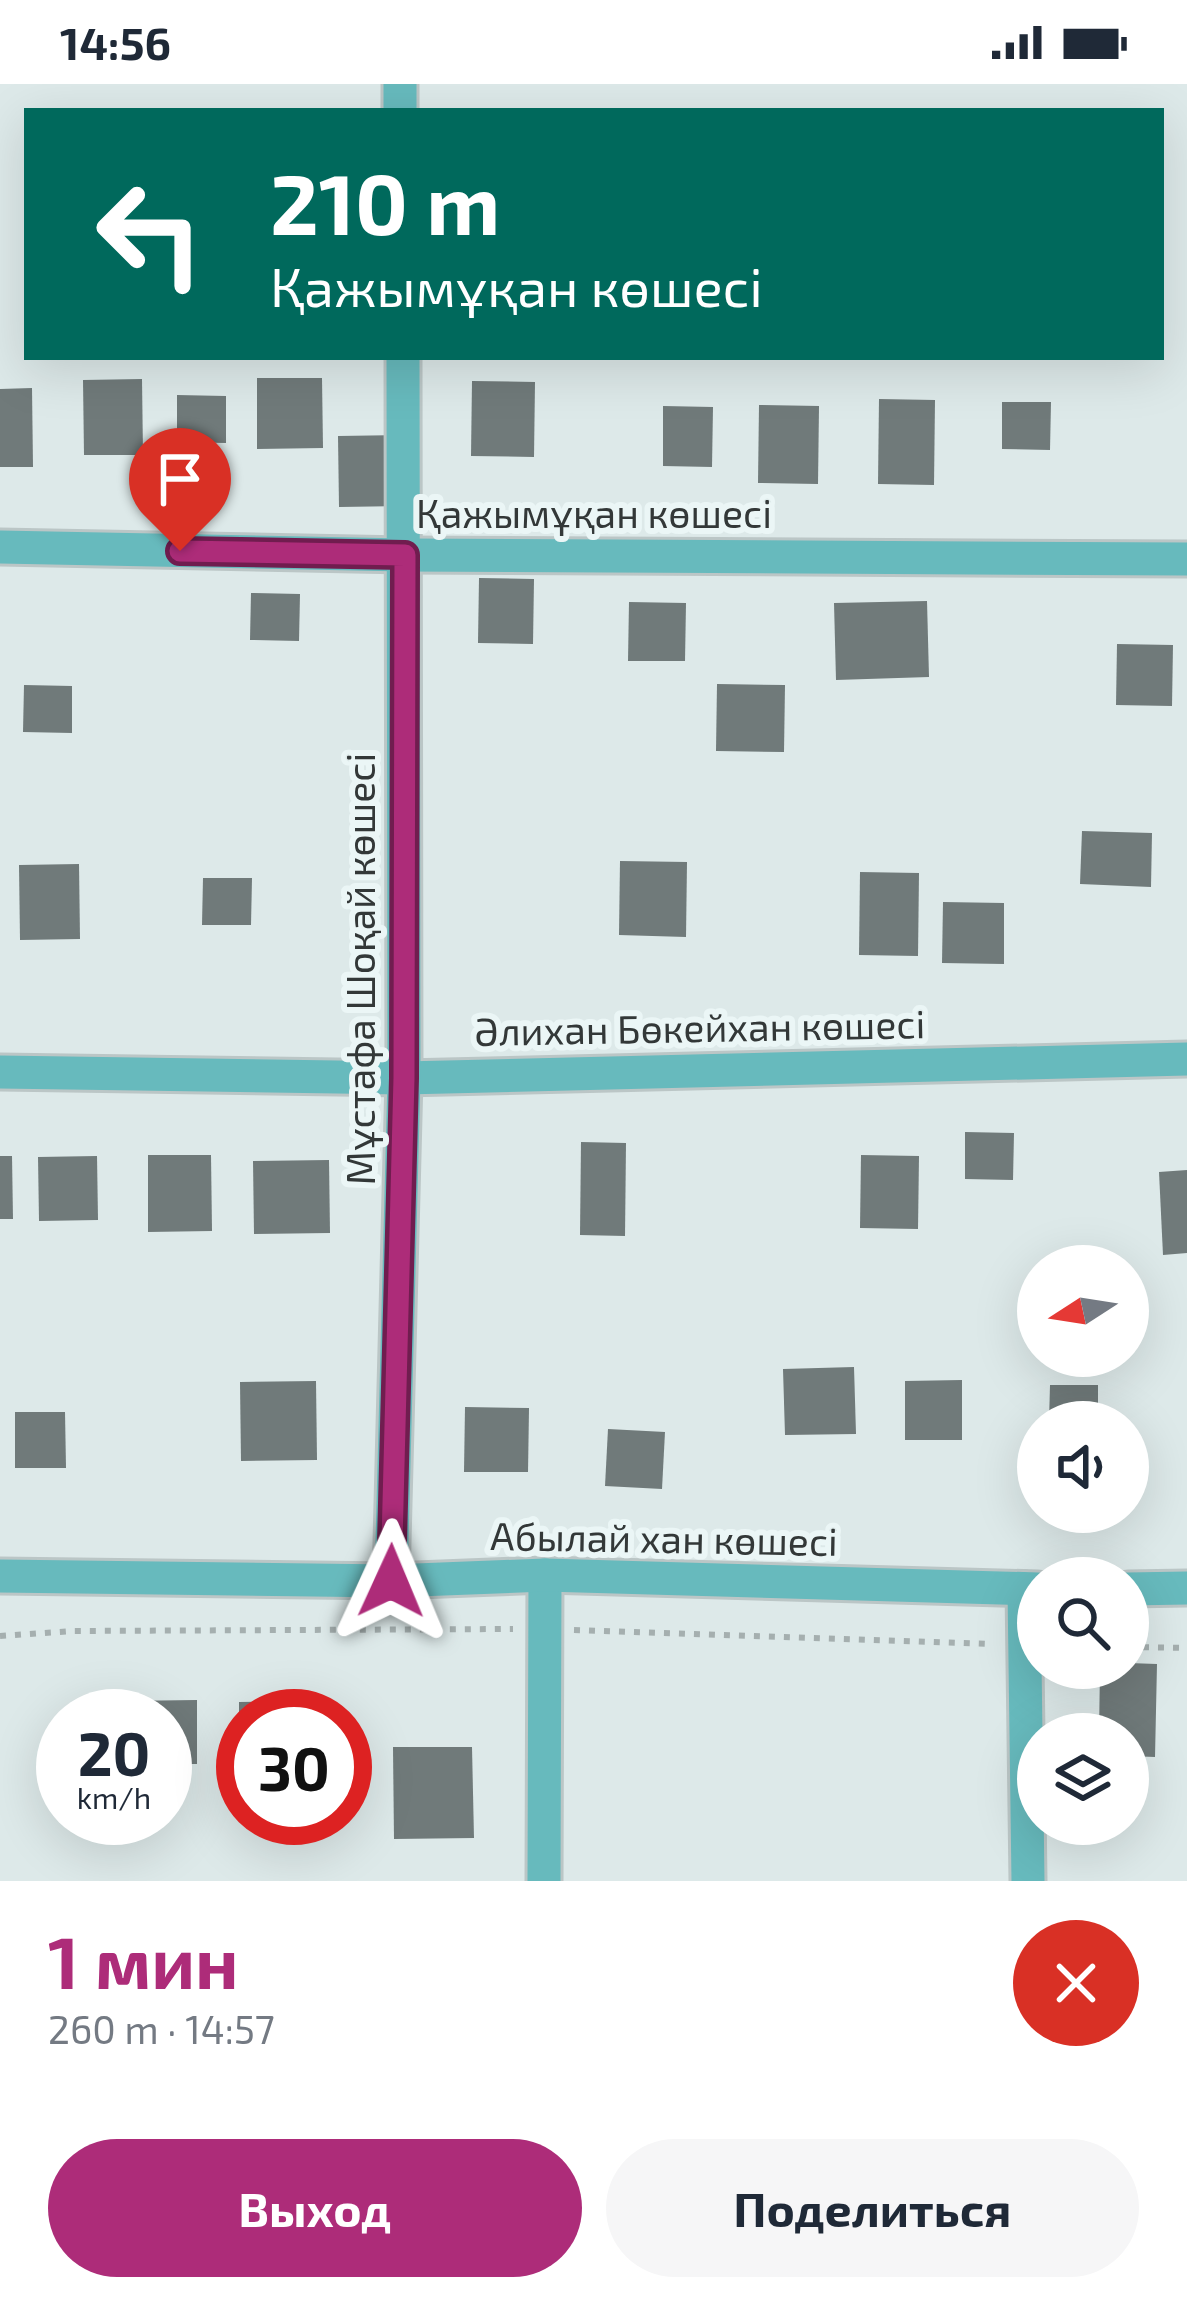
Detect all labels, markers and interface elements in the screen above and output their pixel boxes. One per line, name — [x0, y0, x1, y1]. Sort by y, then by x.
text: 14:56 — [60, 15, 171, 69]
text: 210 m — [270, 151, 500, 252]
icon: left — [72, 156, 228, 312]
text: Қажымұқан көшесі — [270, 253, 763, 318]
pin — [129, 428, 231, 551]
icon: arrive — [147, 446, 213, 512]
street label: Қажымұқан көшесі — [416, 489, 772, 536]
street label: Мұстафа Шоқай көшесі — [336, 753, 383, 1185]
street label: Әлихан Бөкейхан көшесі — [474, 999, 926, 1054]
north arrow — [1017, 1245, 1149, 1377]
map controls — [1017, 1245, 1149, 1845]
button: sound — [1017, 1401, 1149, 1533]
street label: Абылай хан көшесі — [490, 1511, 838, 1564]
position arrow — [328, 1518, 454, 1644]
button: search — [1017, 1557, 1149, 1689]
speed limit sign: 30 — [216, 1689, 372, 1845]
button: layers — [1017, 1713, 1149, 1845]
text: 20 — [78, 1716, 150, 1788]
text: km/h — [77, 1779, 151, 1815]
text: 1 мин — [48, 1917, 239, 2003]
button: close — [1013, 1920, 1139, 2046]
text: 260 m · 14:57 — [48, 2005, 275, 2052]
button: Выход — [48, 2139, 582, 2277]
button: Поделиться — [606, 2139, 1139, 2277]

